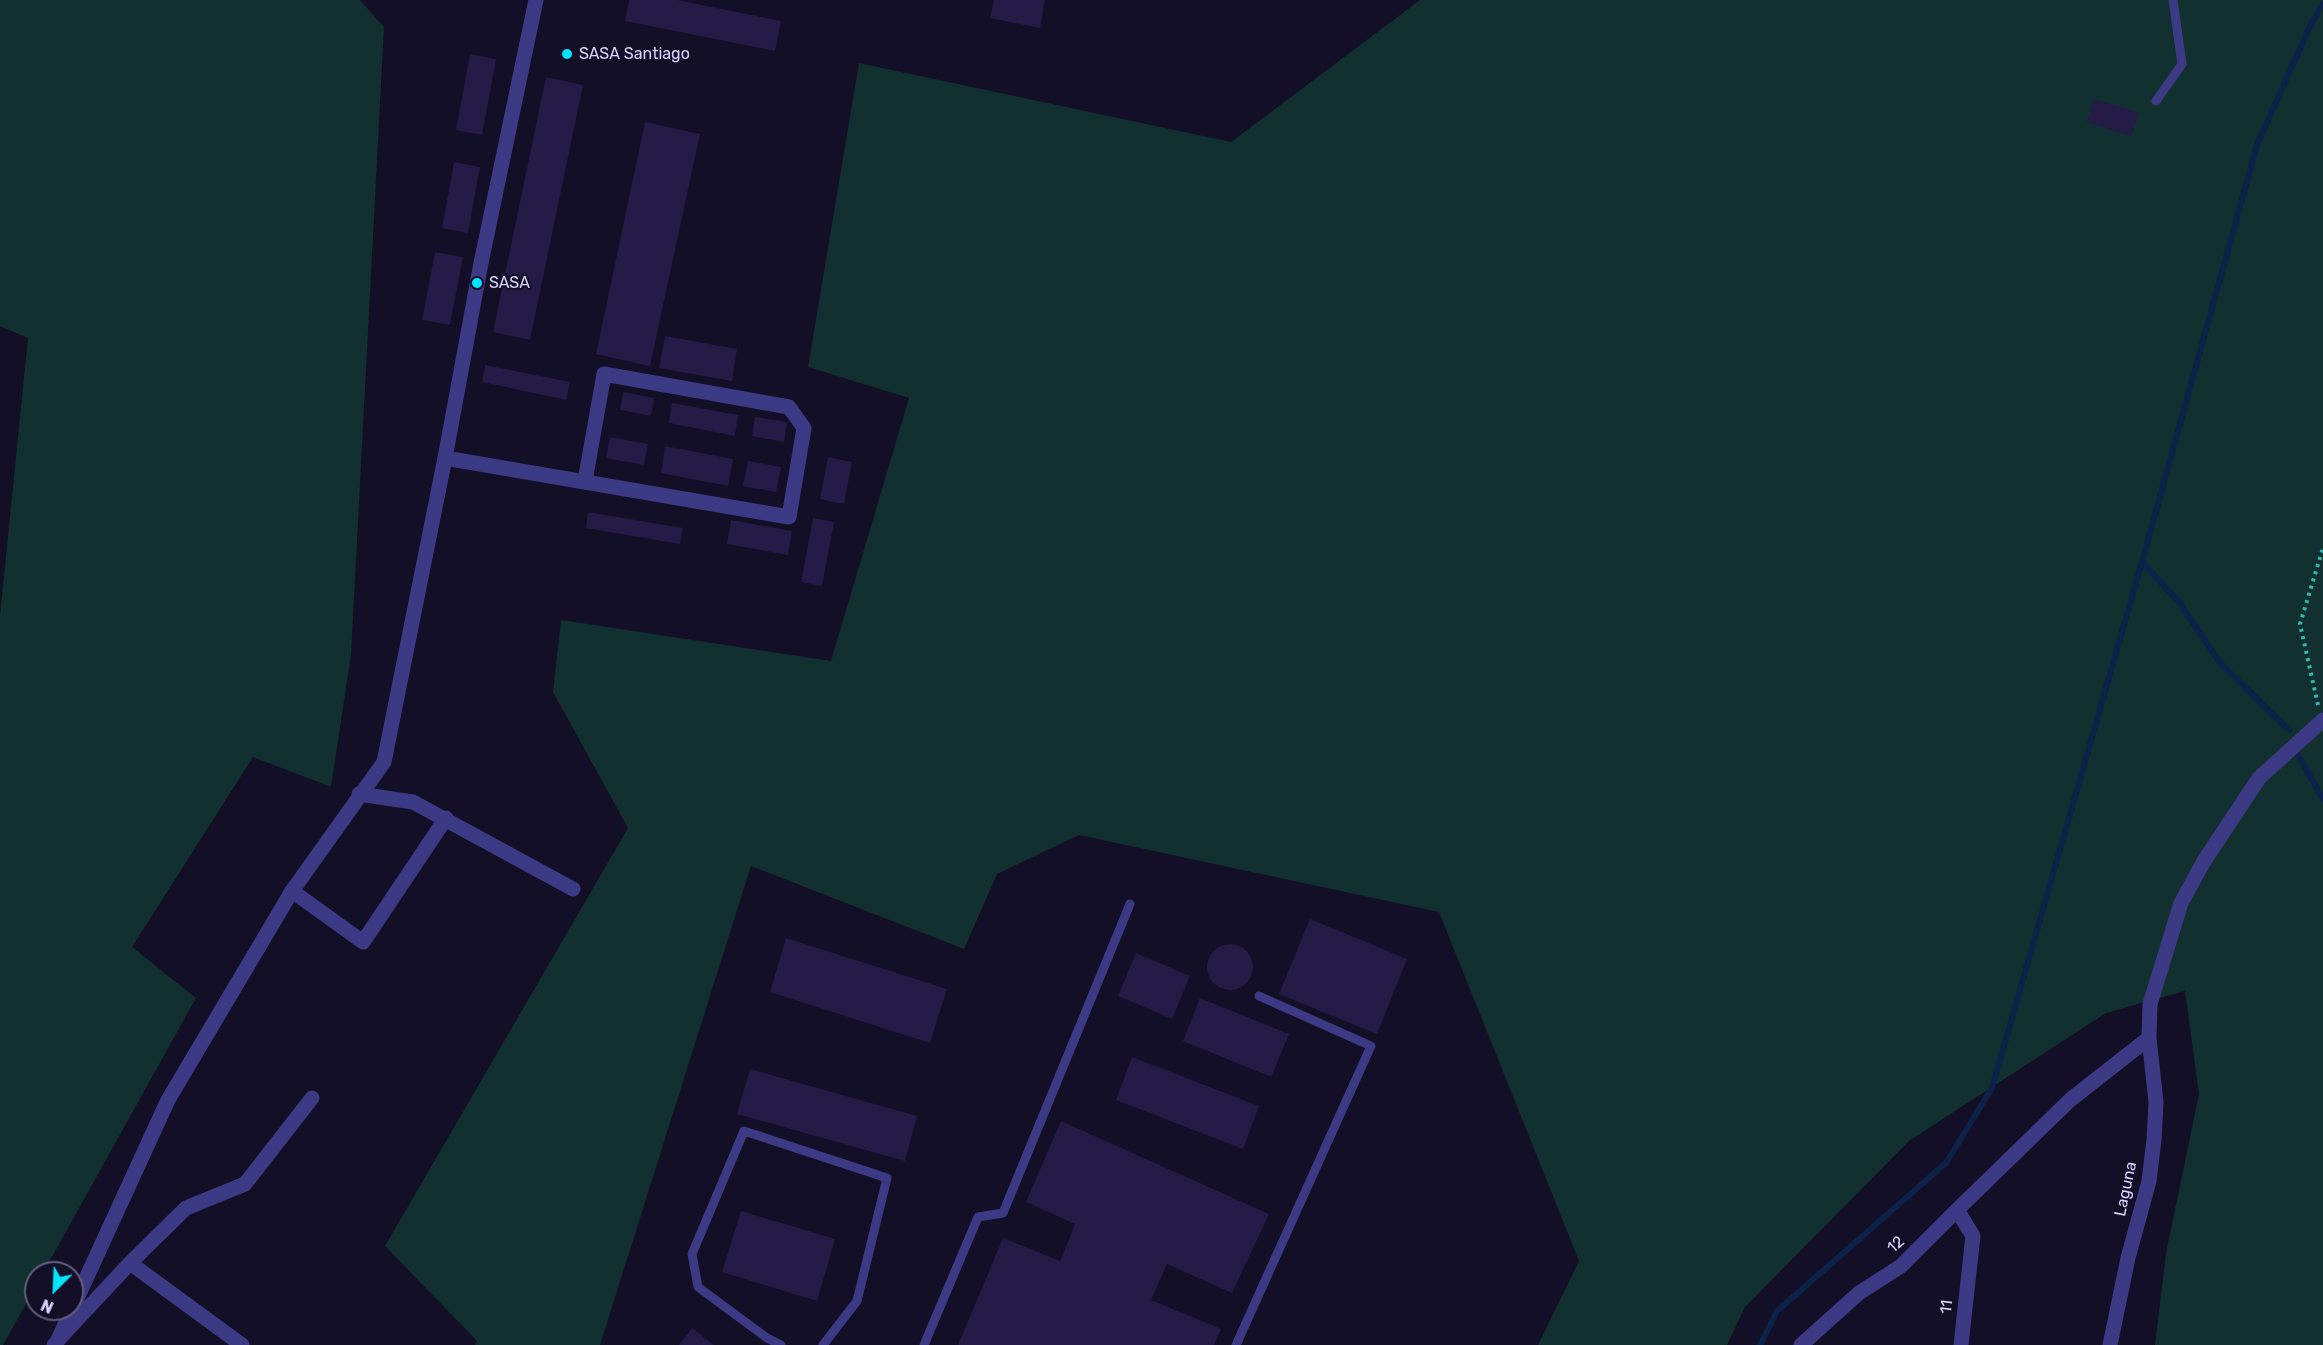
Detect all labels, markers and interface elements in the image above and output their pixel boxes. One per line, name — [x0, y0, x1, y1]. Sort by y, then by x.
place label: SASA Santiago — [579, 44, 690, 64]
marker: SASA Santiago — [560, 47, 574, 61]
place label: SASA — [489, 273, 530, 293]
marker: SASA — [470, 276, 484, 290]
street label: Laguna — [2111, 1160, 2141, 1218]
street label: 12 — [1884, 1232, 1908, 1258]
north arrow — [24, 1261, 84, 1321]
text: N — [38, 1295, 56, 1317]
street label: 11 — [1937, 1299, 1957, 1315]

